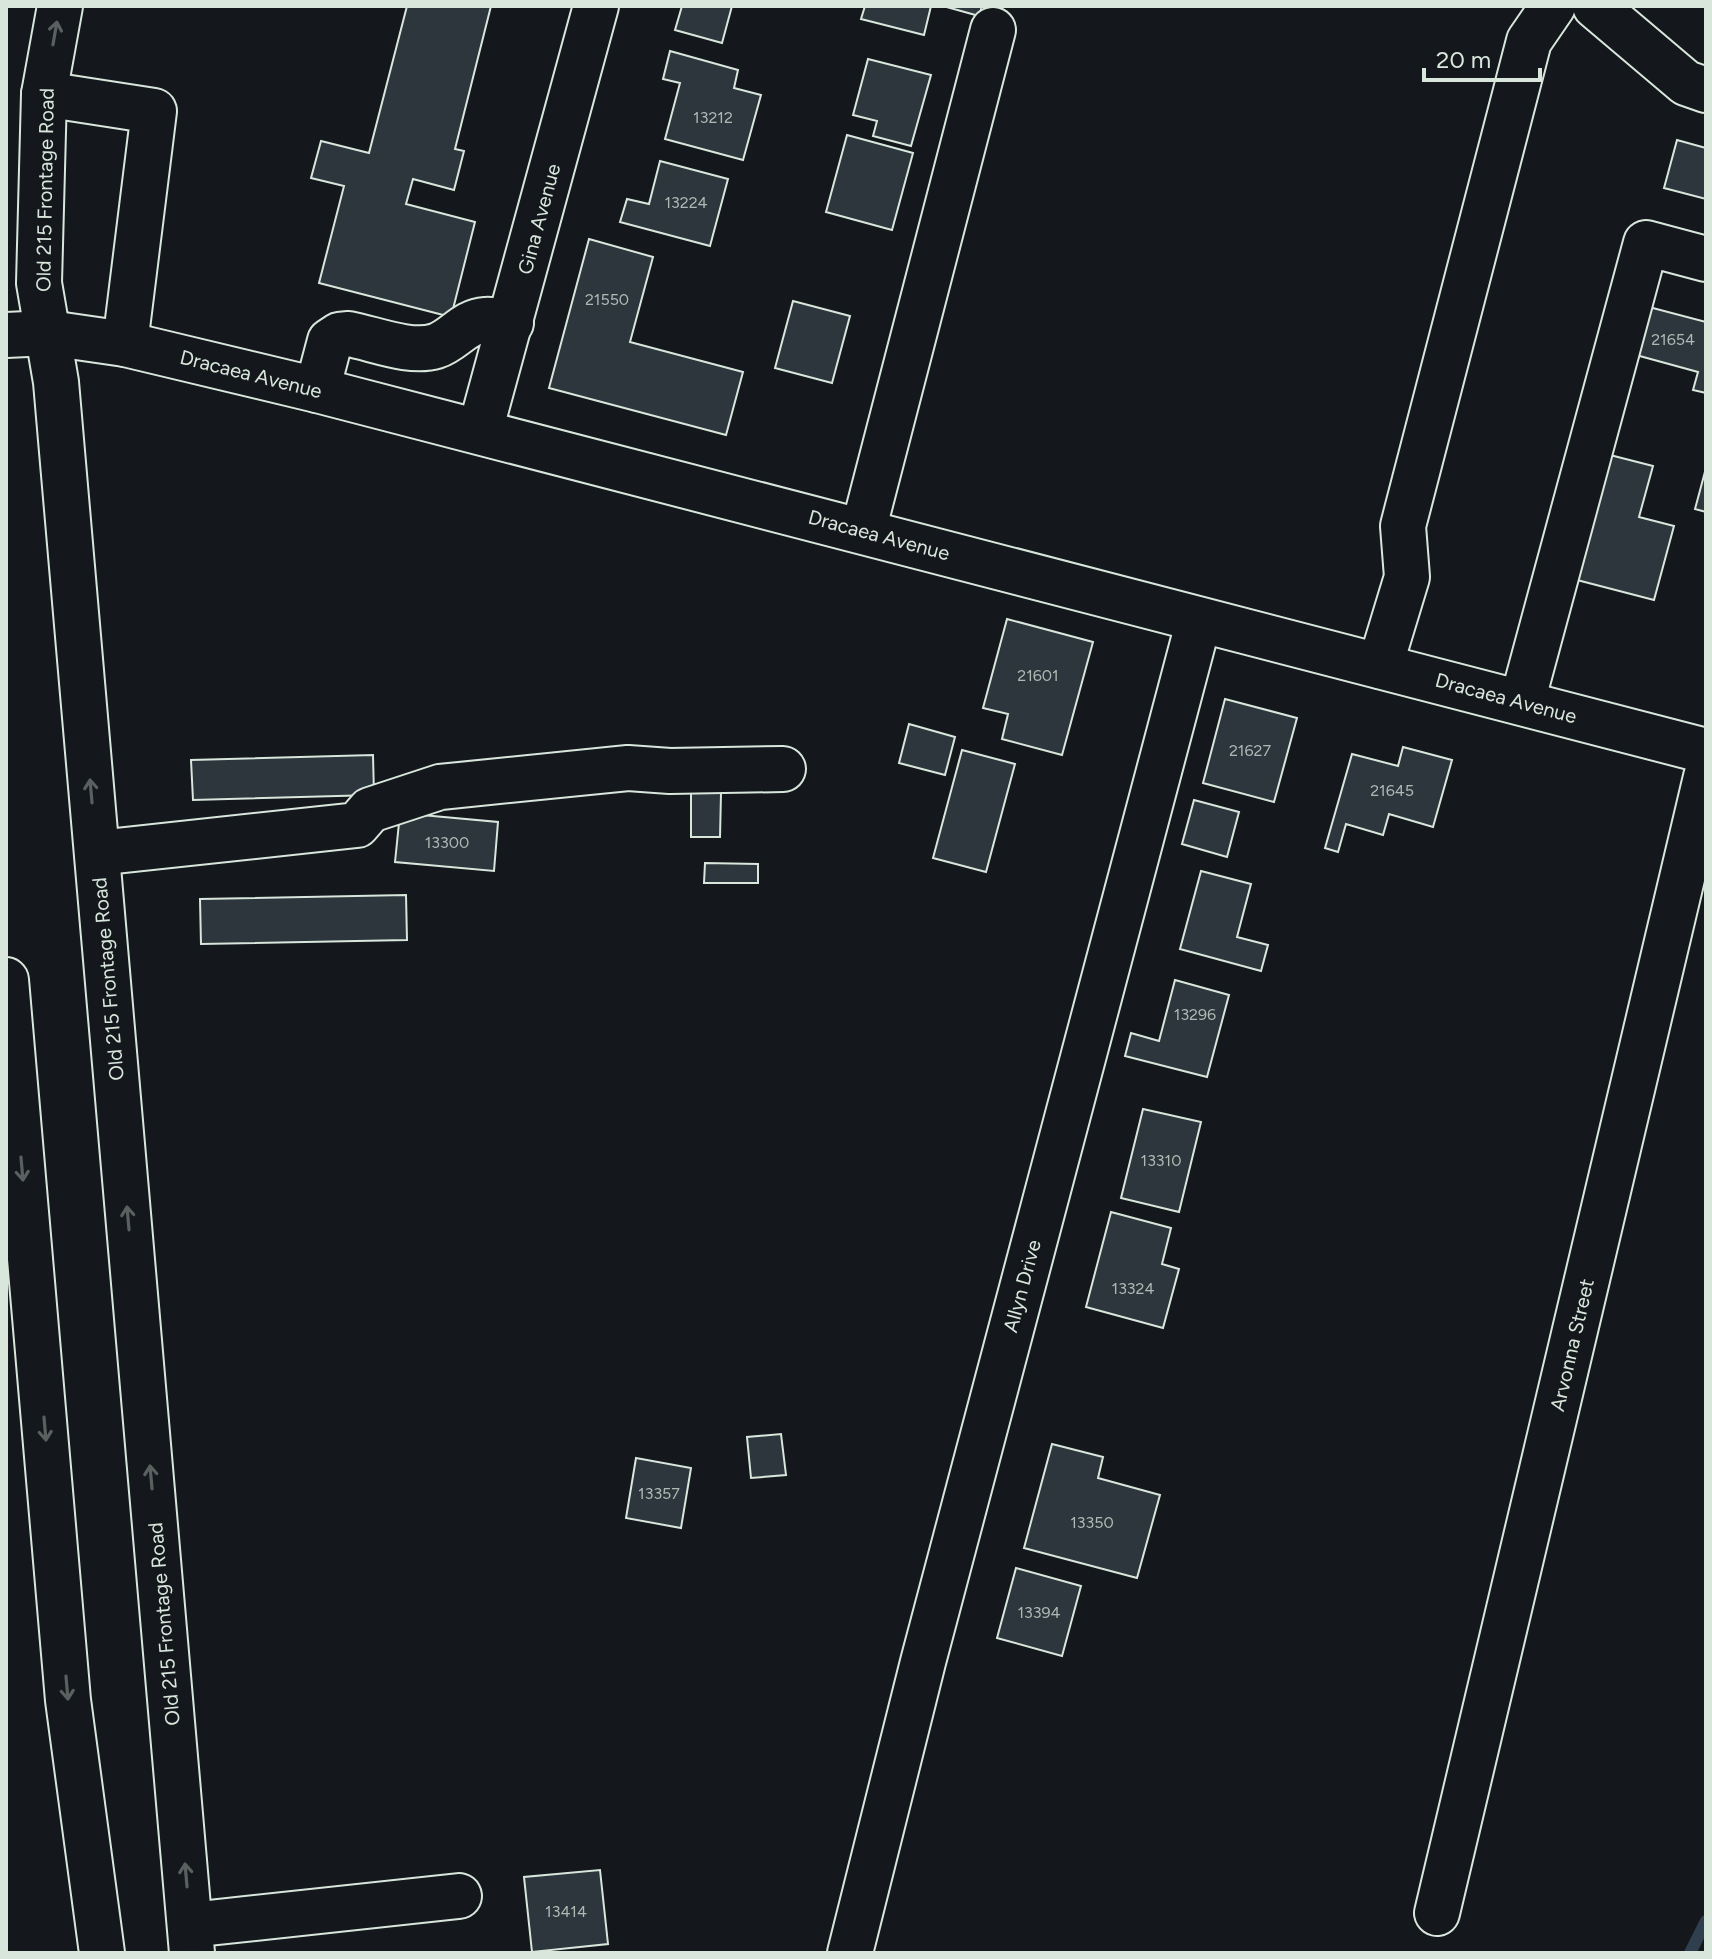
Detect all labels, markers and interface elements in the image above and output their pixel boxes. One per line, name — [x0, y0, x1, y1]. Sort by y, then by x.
one-way arrow — [49, 21, 64, 46]
scale bar — [1424, 32, 1540, 82]
text: 20 m — [1436, 45, 1491, 74]
street label: Old 215 Frontage Road — [31, 88, 59, 292]
house number: 13212 — [693, 108, 733, 127]
street label: Gina Avenue — [513, 161, 565, 277]
house number: 13224 — [664, 193, 708, 212]
house number: 21550 — [585, 290, 629, 309]
house number: 21654 — [1651, 330, 1695, 349]
street label: Dracaea Avenue — [178, 345, 325, 403]
street label: Dracaea Avenue — [806, 505, 952, 565]
house number: 21601 — [1017, 666, 1059, 685]
street label: Dracaea Avenue — [1433, 668, 1579, 728]
house number: 21627 — [1229, 741, 1271, 760]
one-way arrow — [83, 778, 98, 805]
house number: 21645 — [1370, 781, 1414, 800]
house number: 13300 — [425, 833, 469, 852]
street label: Old 215 Frontage Road — [87, 876, 129, 1082]
house number: 13296 — [1174, 1005, 1216, 1024]
house number: 13310 — [1141, 1151, 1181, 1170]
one-way arrow — [15, 1156, 30, 1182]
one-way arrow — [121, 1205, 136, 1232]
street label: Allyn Drive — [998, 1237, 1046, 1335]
street label: Arvonna Street — [1545, 1276, 1599, 1414]
house number: 13324 — [1112, 1279, 1155, 1298]
one-way arrow — [37, 1415, 52, 1441]
one-way arrow — [143, 1464, 158, 1491]
house number: 13357 — [638, 1484, 680, 1503]
house number: 13350 — [1070, 1513, 1114, 1532]
street label: Old 215 Frontage Road — [143, 1521, 185, 1727]
house number: 13394 — [1017, 1603, 1061, 1622]
one-way arrow — [60, 1674, 75, 1700]
one-way arrow — [178, 1862, 193, 1889]
house number: 13414 — [545, 1902, 587, 1921]

